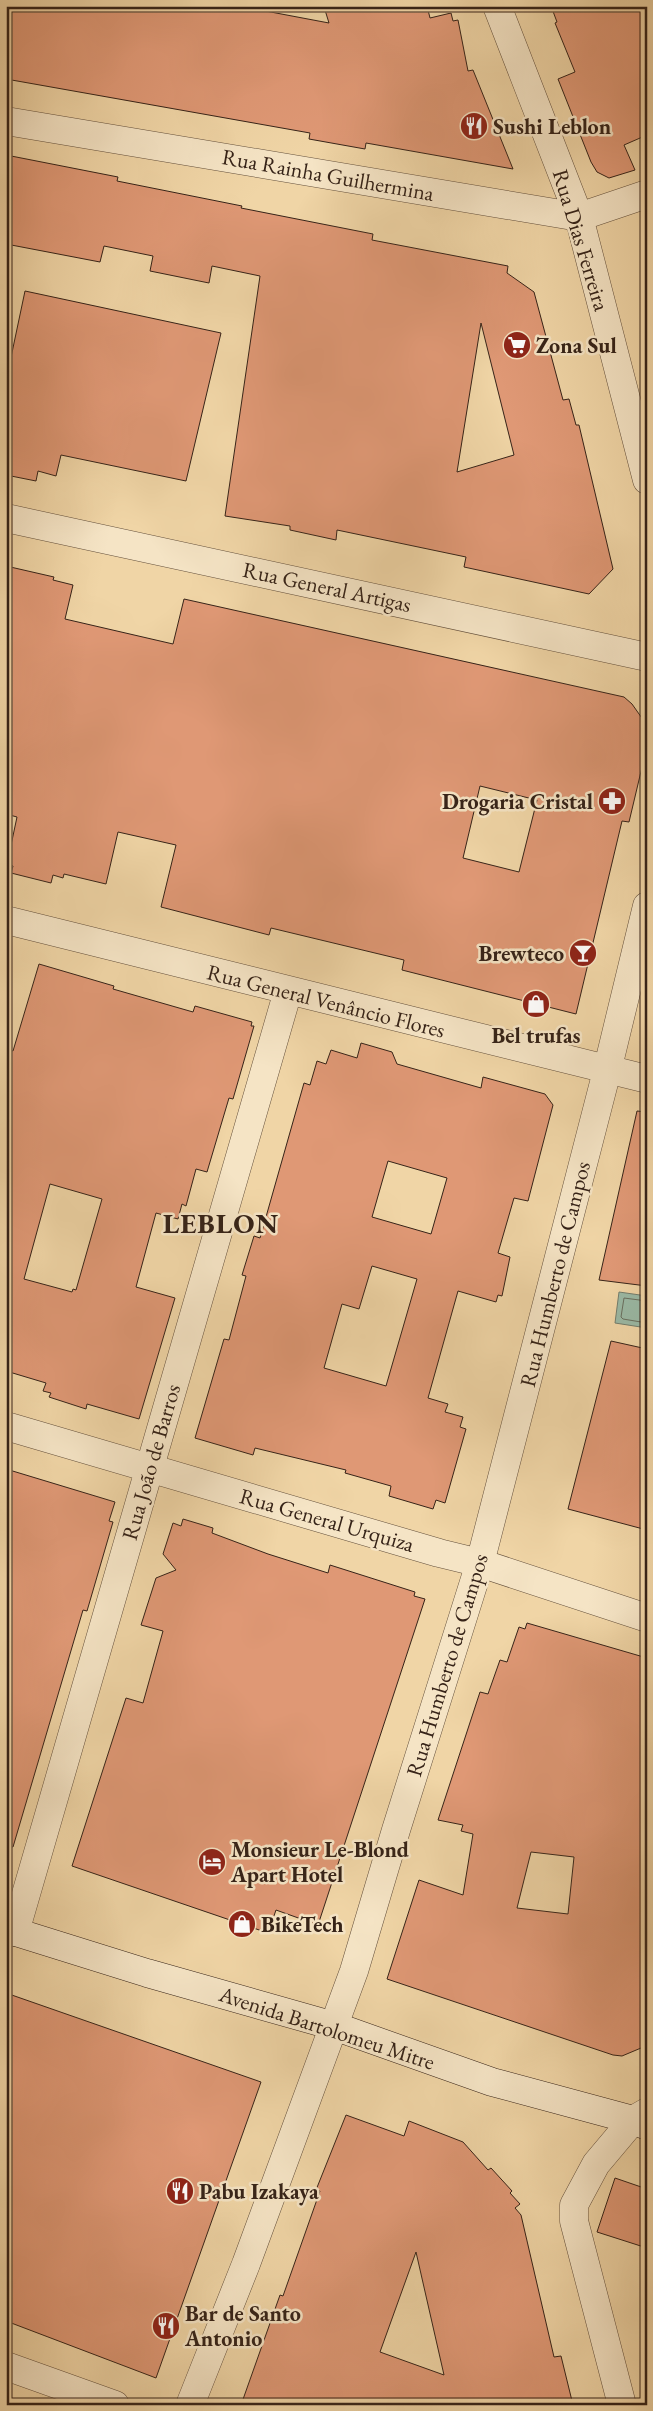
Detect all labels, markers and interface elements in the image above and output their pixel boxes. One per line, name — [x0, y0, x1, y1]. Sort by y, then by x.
restaurant icon: Sushi Leblon — [459, 111, 489, 141]
place label: Sushi Leblon — [493, 112, 612, 141]
street label: Rua Rainha Guilhermina — [220, 142, 437, 208]
street label: Rua Dias Ferreira — [546, 166, 616, 315]
supermarket icon: Zona Sul — [502, 330, 532, 360]
place label: Zona Sul — [536, 331, 617, 360]
street label: Rua General Artigas — [240, 555, 414, 619]
pharmacy icon: Drogaria Cristal — [597, 786, 627, 816]
place label: Drogaria Cristal — [442, 787, 593, 816]
bar icon: Brewteco — [568, 938, 598, 968]
place label: Brewteco — [479, 939, 564, 968]
street label: Rua General Venâncio Flores — [204, 957, 448, 1045]
shop icon: Bel trufas — [521, 989, 551, 1019]
place label: Bel trufas — [491, 1021, 581, 1050]
street label: Rua Humberto de Campos — [513, 1158, 597, 1390]
district label: LEBLON — [163, 1205, 279, 1241]
street label: Rua João de Barros — [115, 1381, 187, 1543]
street label: Rua General Urquiza — [236, 1481, 418, 1559]
street label: Rua Humberto de Campos — [399, 1550, 495, 1780]
place label: Monsieur Le-Blond Apart Hotel — [230, 1835, 409, 1889]
hotel icon: Monsieur Le-Blond Apart Hotel — [197, 1847, 227, 1877]
shop icon: BikeTech — [227, 1909, 257, 1939]
place label: BikeTech — [261, 1910, 344, 1939]
street label: Avenida Bartolomeu Mitre — [215, 1979, 439, 2077]
restaurant icon: Pabu Izakaya — [165, 2176, 195, 2206]
place label: Pabu Izakaya — [199, 2177, 319, 2206]
place label: Bar de Santo Antonio — [184, 2299, 301, 2353]
restaurant icon: Bar de Santo Antonio — [151, 2311, 181, 2341]

